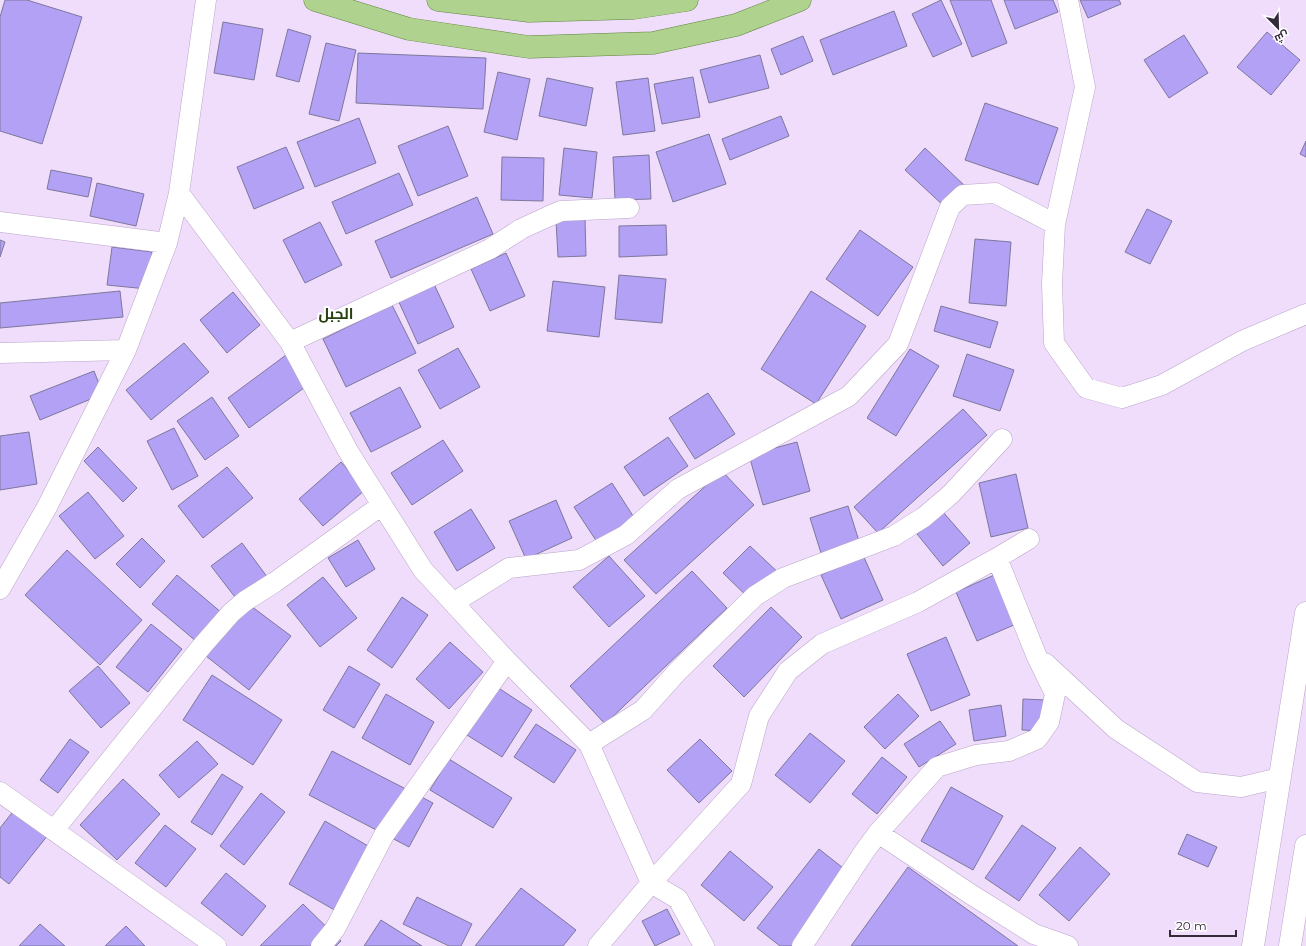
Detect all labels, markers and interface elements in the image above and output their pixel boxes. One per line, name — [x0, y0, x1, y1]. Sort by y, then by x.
north arrow — [1258, 8, 1298, 48]
text: ش — [1273, 28, 1291, 46]
district label: الجبل — [319, 304, 354, 323]
scale bar — [1170, 912, 1236, 938]
text: 20 m — [1176, 918, 1207, 933]

